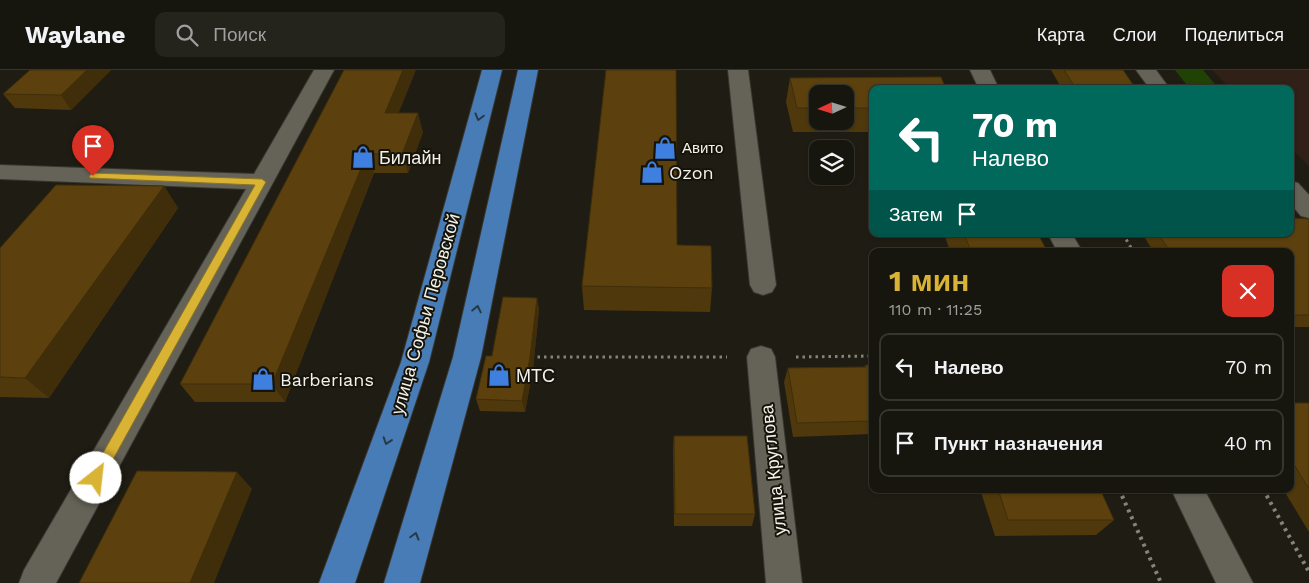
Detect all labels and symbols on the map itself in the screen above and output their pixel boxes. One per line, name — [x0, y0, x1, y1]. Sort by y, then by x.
north arrow — [809, 85, 854, 130]
one-way arrow — [475, 113, 485, 121]
pin — [72, 125, 114, 176]
shop icon: Авито — [652, 135, 678, 161]
place label: Авито — [682, 139, 723, 157]
shop icon: Билайн — [350, 144, 376, 170]
place label: Билайн — [379, 147, 441, 168]
shop icon: Ozon — [639, 159, 665, 185]
place label: Ozon — [669, 162, 714, 183]
street label: улица Софьи Перовской — [386, 211, 464, 417]
one-way arrow — [471, 305, 482, 314]
shop icon: МТС — [486, 362, 512, 388]
place label: МТС — [516, 365, 555, 386]
shop icon: Barberians — [250, 366, 276, 392]
place label: Barberians — [280, 369, 374, 390]
street label: улица Круглова — [756, 403, 790, 536]
one-way arrow — [383, 436, 393, 445]
position arrow — [69, 451, 121, 503]
one-way arrow — [410, 533, 420, 541]

